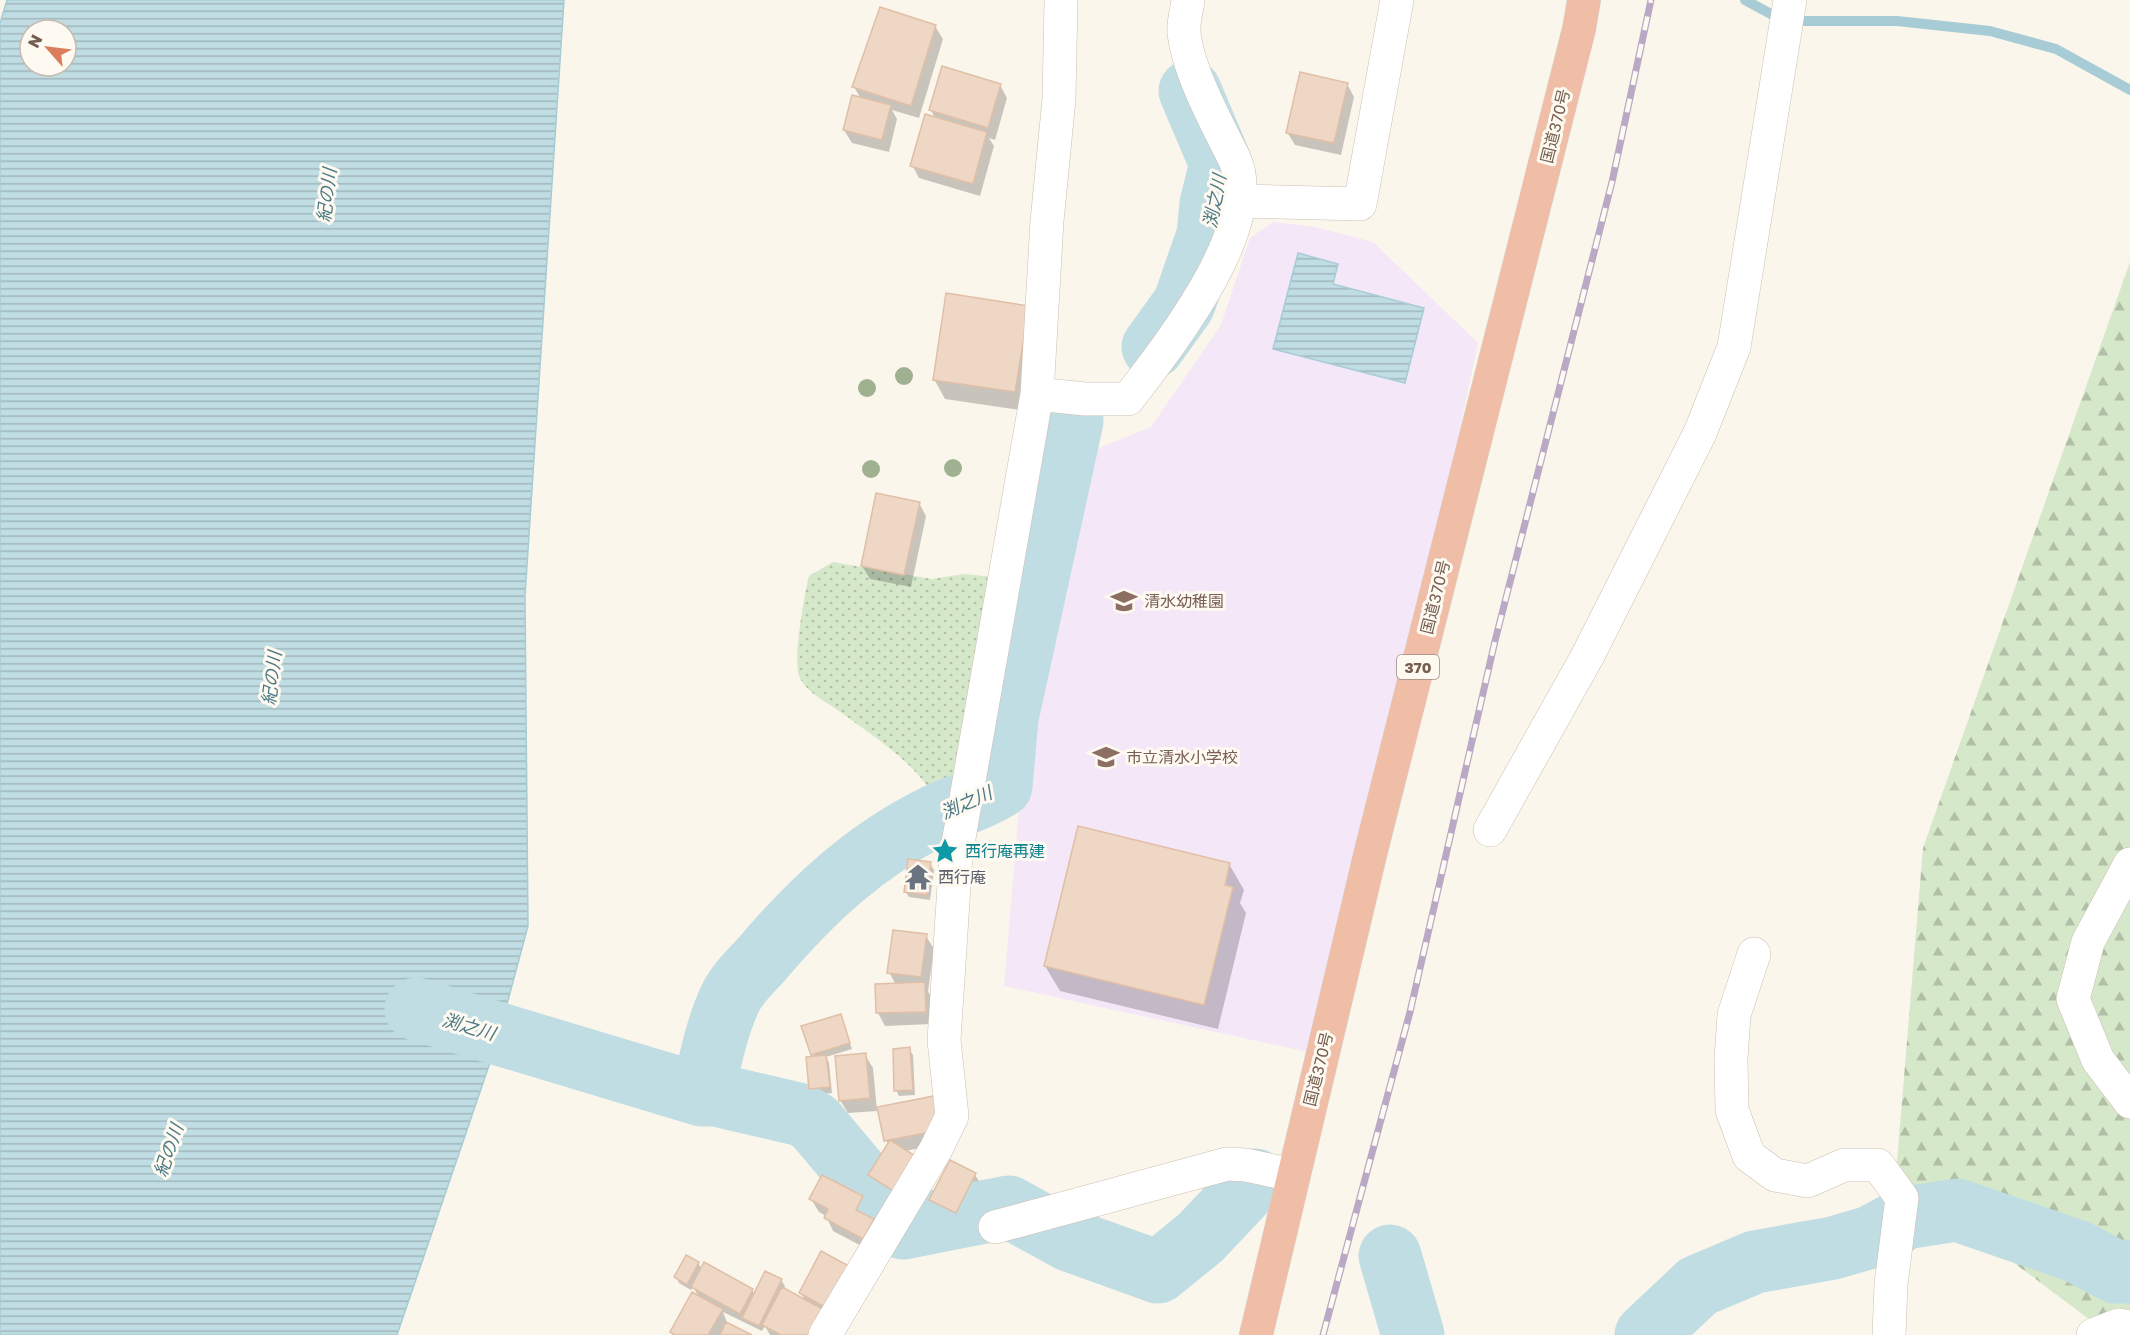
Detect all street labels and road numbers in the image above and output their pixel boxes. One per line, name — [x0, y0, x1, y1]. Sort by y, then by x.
street label: 国道370号 — [1536, 87, 1574, 165]
street label: 国道370号 — [1416, 558, 1454, 636]
road number: 370 — [1397, 655, 1439, 679]
street label: 国道370号 — [1299, 1030, 1337, 1108]

